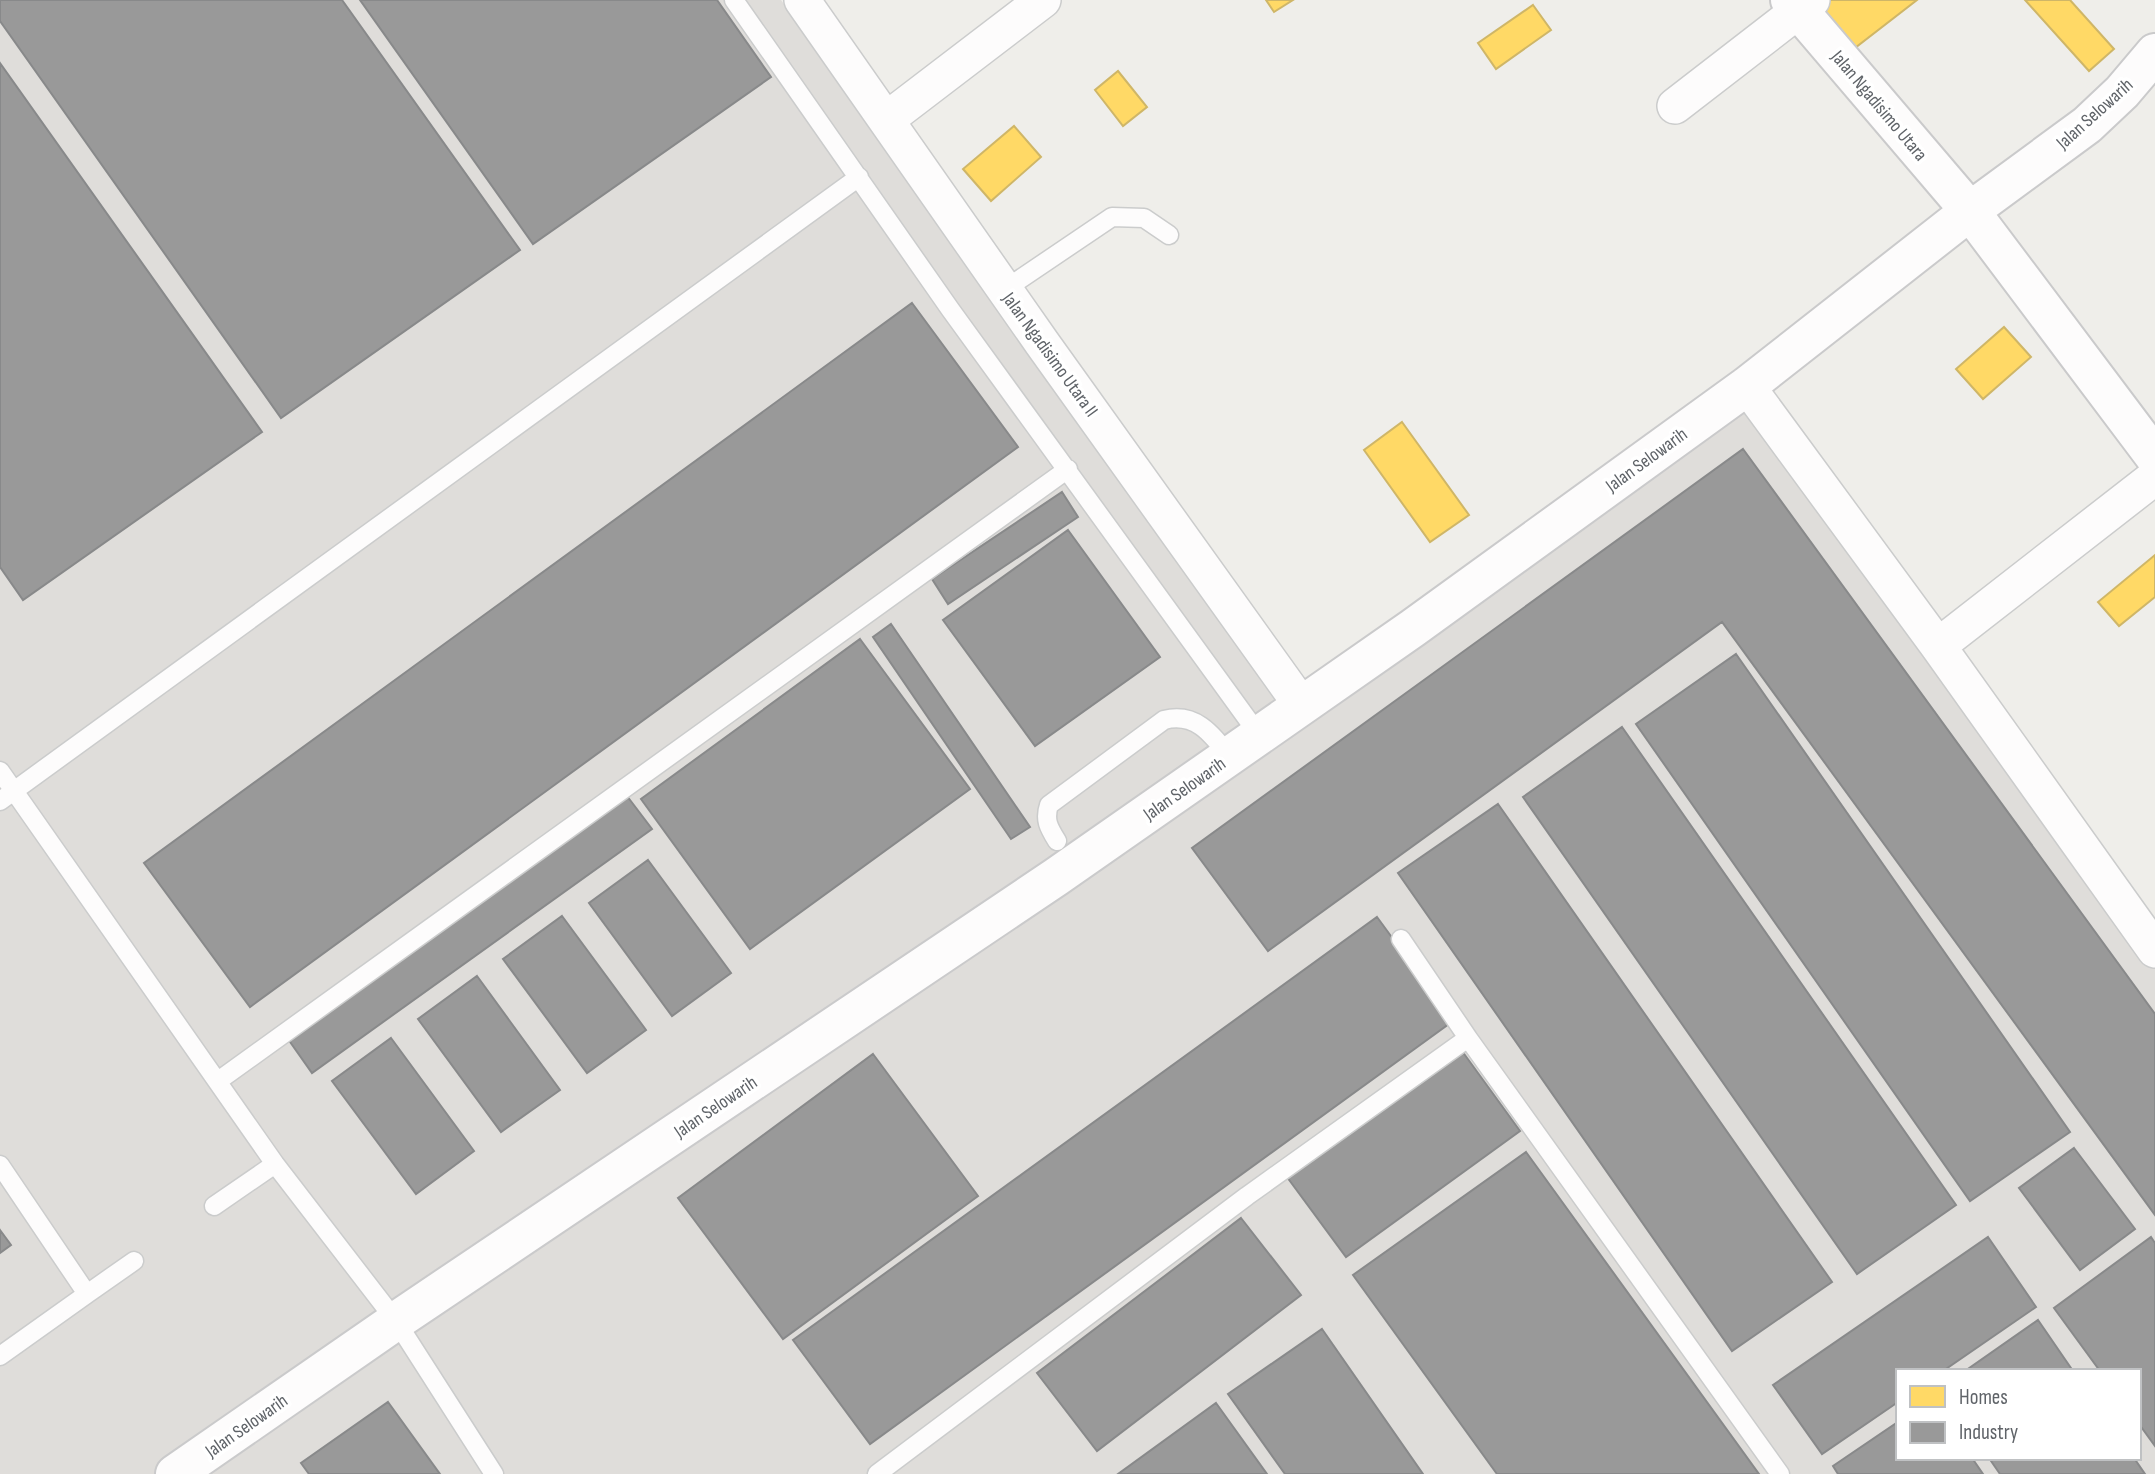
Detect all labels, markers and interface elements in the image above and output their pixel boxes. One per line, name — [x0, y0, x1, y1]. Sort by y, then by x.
street label: Jalan Ngadisimo Utara — [1825, 45, 1932, 166]
street label: Jalan Selowarih — [2051, 74, 2138, 155]
street label: Jalan Ngadisimo Utara II — [996, 287, 1103, 422]
street label: Jalan Selowarih — [1601, 423, 1692, 498]
street label: Jalan Selowarih — [1138, 753, 1230, 827]
street label: Jalan Selowarih — [669, 1071, 762, 1144]
legend — [1896, 1369, 2141, 1460]
text: Homes — [1959, 1385, 2008, 1410]
street label: Jalan Selowarih — [200, 1390, 292, 1464]
text: Industry — [1959, 1420, 2018, 1445]

